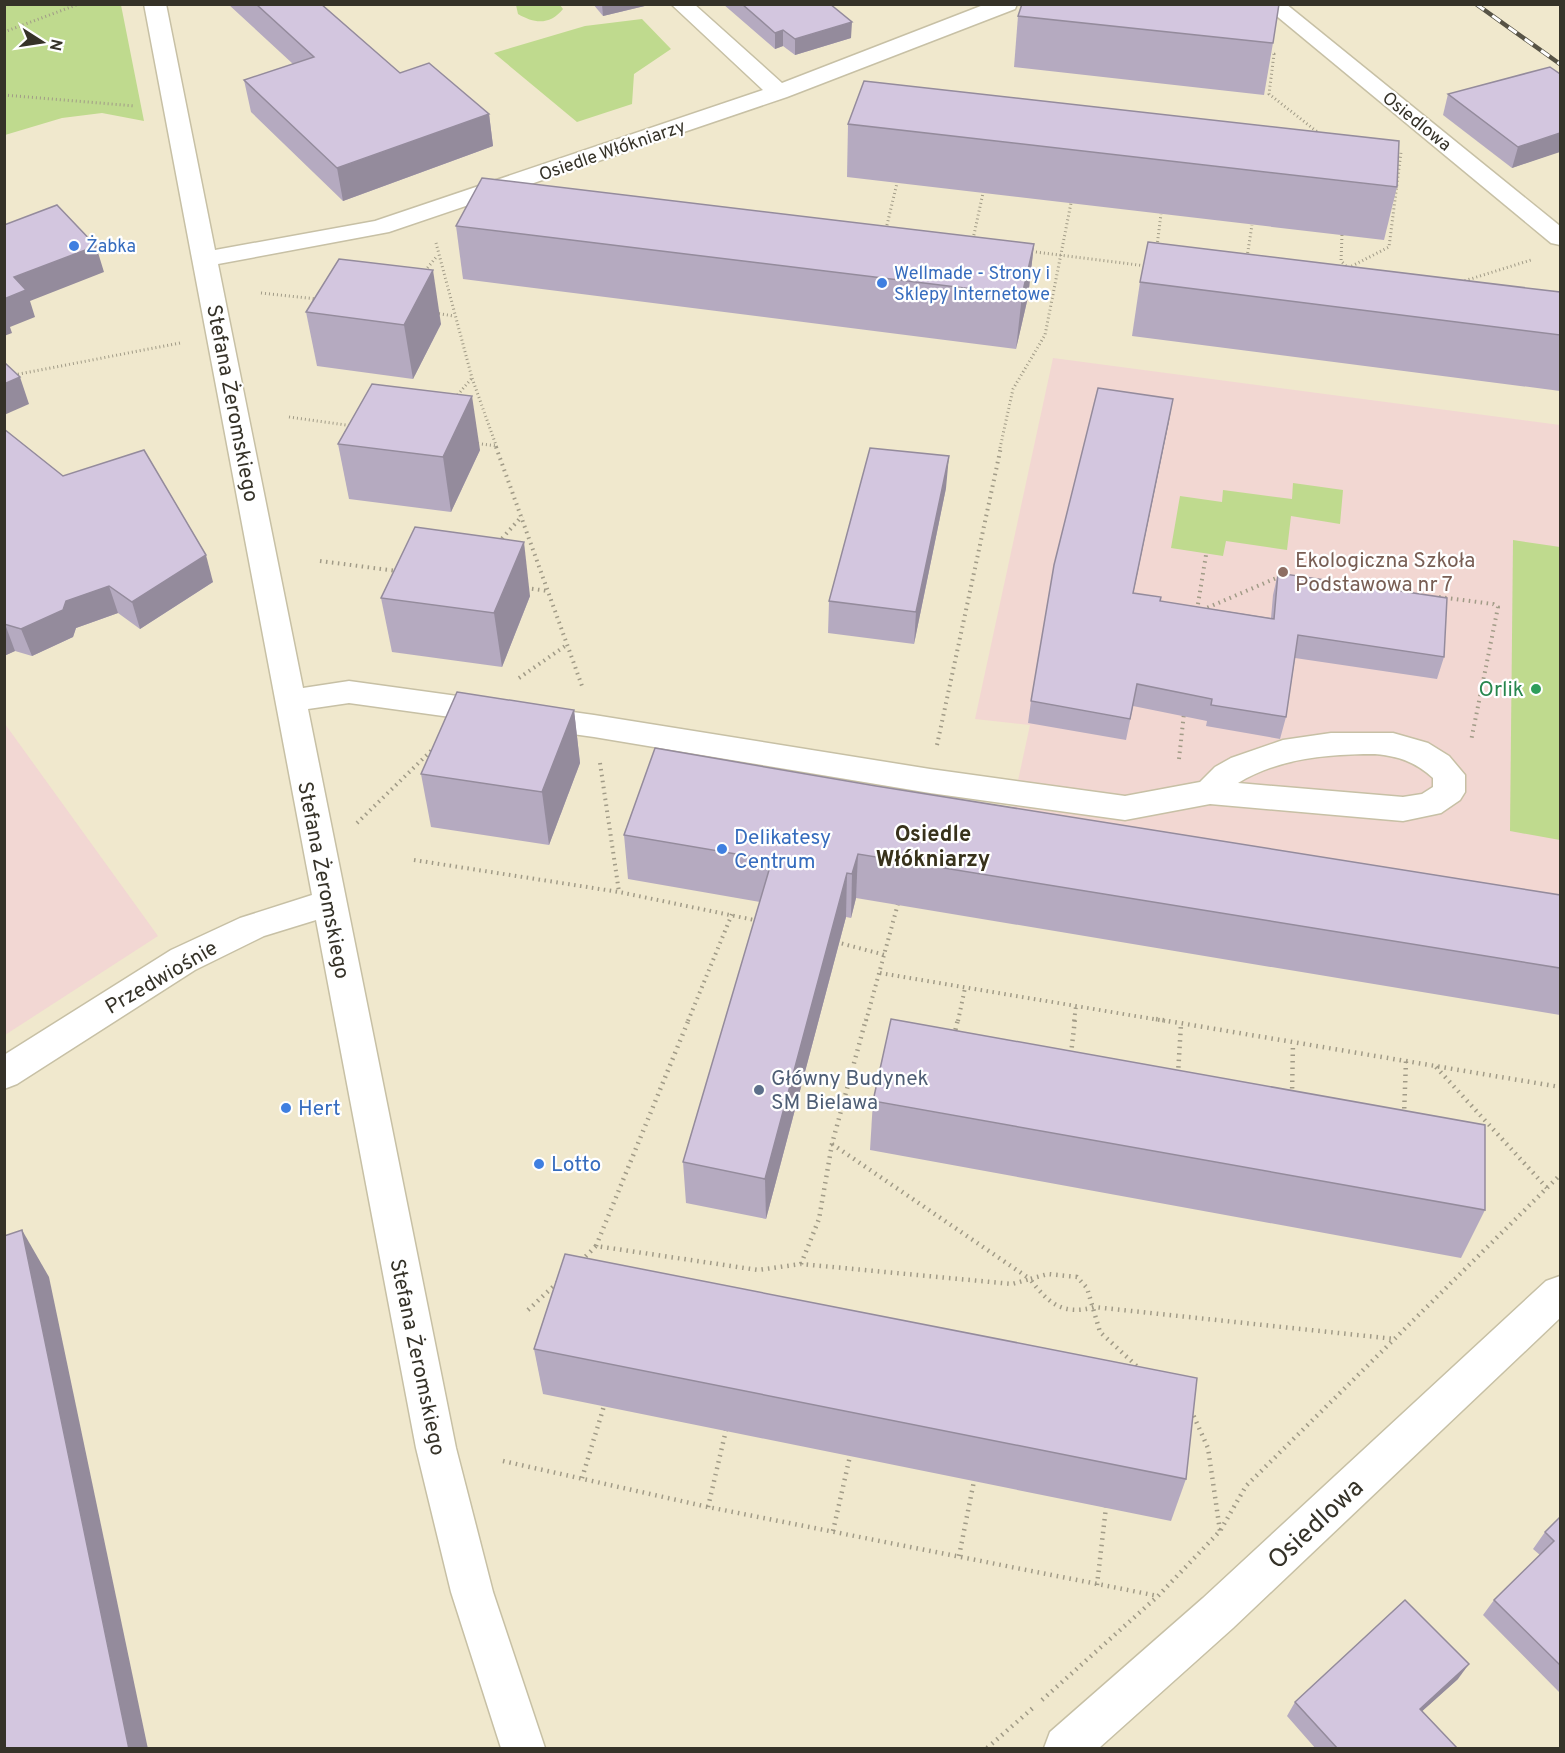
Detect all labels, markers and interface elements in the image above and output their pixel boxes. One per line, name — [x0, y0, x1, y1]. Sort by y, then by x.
north arrow — [12, 12, 72, 72]
text: N — [44, 37, 66, 52]
street label: Osiedlowa — [1377, 87, 1455, 157]
street label: Osiedle Włókniarzy — [536, 116, 689, 187]
place label: Żabka — [86, 234, 136, 259]
marker: Żabka — [67, 239, 81, 253]
place label: Wellmade - Strony i Sklepy Internetowe — [894, 263, 1050, 307]
marker: Wellmade - Strony i Sklepy Internetowe — [875, 276, 889, 290]
street label: Stefana Żeromskiego — [199, 302, 264, 504]
place label: Ekologiczna Szkoła Podstawowa nr 7 — [1295, 548, 1475, 599]
marker: Ekologiczna Szkoła Podstawowa nr 7 — [1276, 565, 1290, 579]
place label: Orlik — [1479, 677, 1524, 704]
marker: Orlik — [1529, 682, 1543, 696]
street label: Stefana Żeromskiego — [290, 779, 355, 981]
district label: Osiedle Włókniarzy — [876, 822, 990, 874]
place label: Delikatesy Centrum — [734, 825, 831, 876]
marker: Delikatesy Centrum — [715, 842, 729, 856]
street label: Przedwiośnie — [101, 935, 223, 1021]
place label: Główny Budynek SM Bielawa — [771, 1066, 929, 1117]
marker: Główny Budynek SM Bielawa — [752, 1083, 766, 1097]
place label: Hert — [298, 1096, 341, 1123]
marker: Hert — [279, 1101, 293, 1115]
place label: Lotto — [551, 1152, 601, 1179]
marker: Lotto — [532, 1157, 546, 1171]
street label: Stefana Żeromskiego — [382, 1257, 451, 1458]
street label: Osiedlowa — [1262, 1472, 1372, 1578]

